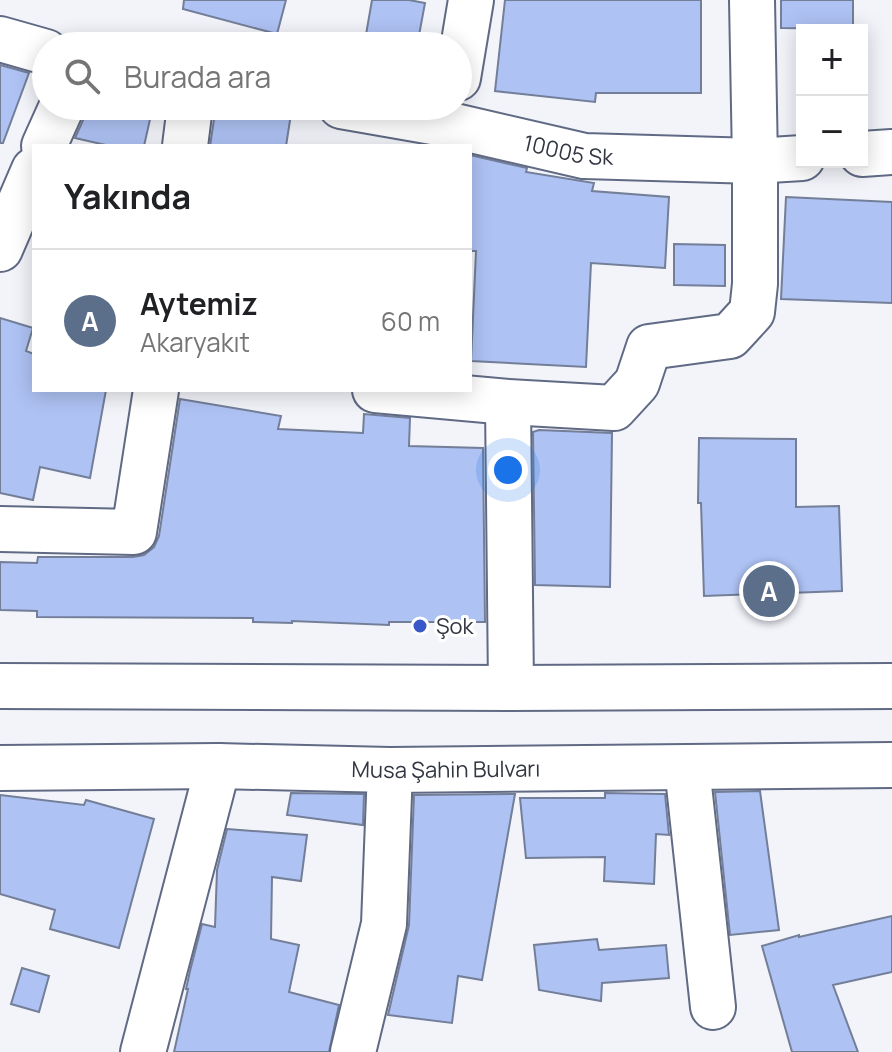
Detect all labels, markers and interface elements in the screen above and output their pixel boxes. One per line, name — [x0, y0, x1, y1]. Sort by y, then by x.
map controls — [796, 24, 868, 168]
button: + — [796, 24, 868, 96]
search box — [32, 32, 472, 120]
icon: search — [60, 54, 104, 98]
text: Burada ara — [124, 56, 271, 97]
button: − — [796, 96, 868, 168]
street label: 10005 Sk — [521, 128, 615, 172]
text: Yakında — [64, 173, 191, 219]
text: Aytemiz — [140, 283, 258, 324]
text: A — [81, 303, 99, 339]
text: 60 m — [381, 303, 440, 339]
text: Akaryakıt — [140, 324, 250, 360]
your location — [488, 450, 528, 490]
pin: A — [743, 561, 795, 621]
place label: Şok — [436, 611, 475, 641]
marker: Şok — [411, 617, 429, 635]
street label: Musa Şahin Bulvarı — [351, 754, 541, 785]

